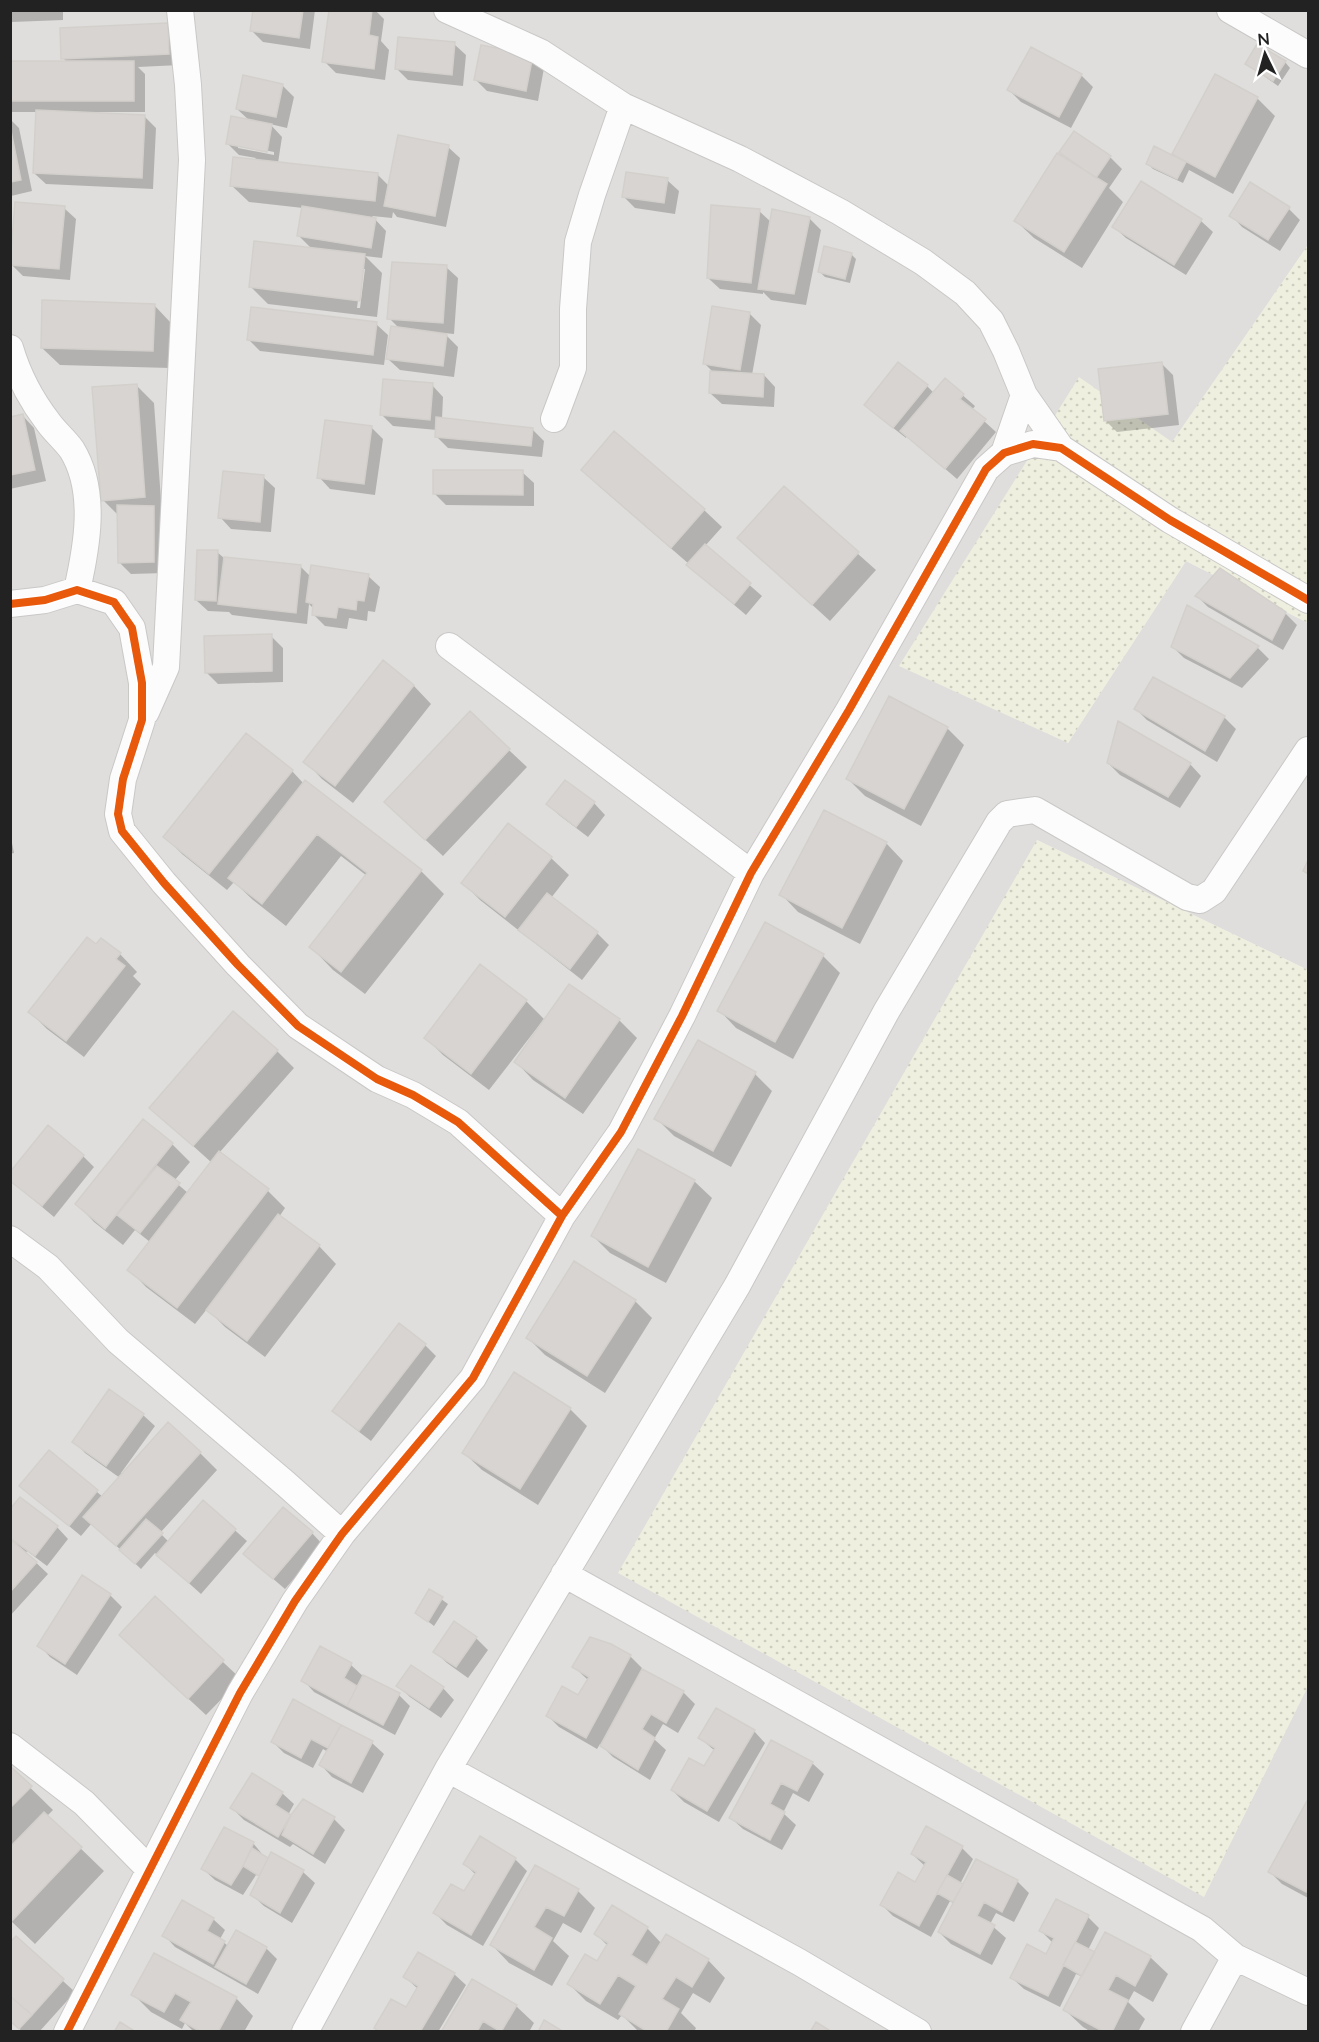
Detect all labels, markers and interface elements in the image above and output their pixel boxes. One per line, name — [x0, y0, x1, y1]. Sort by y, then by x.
north arrow — [1235, 24, 1295, 84]
text: N — [1257, 29, 1271, 49]

